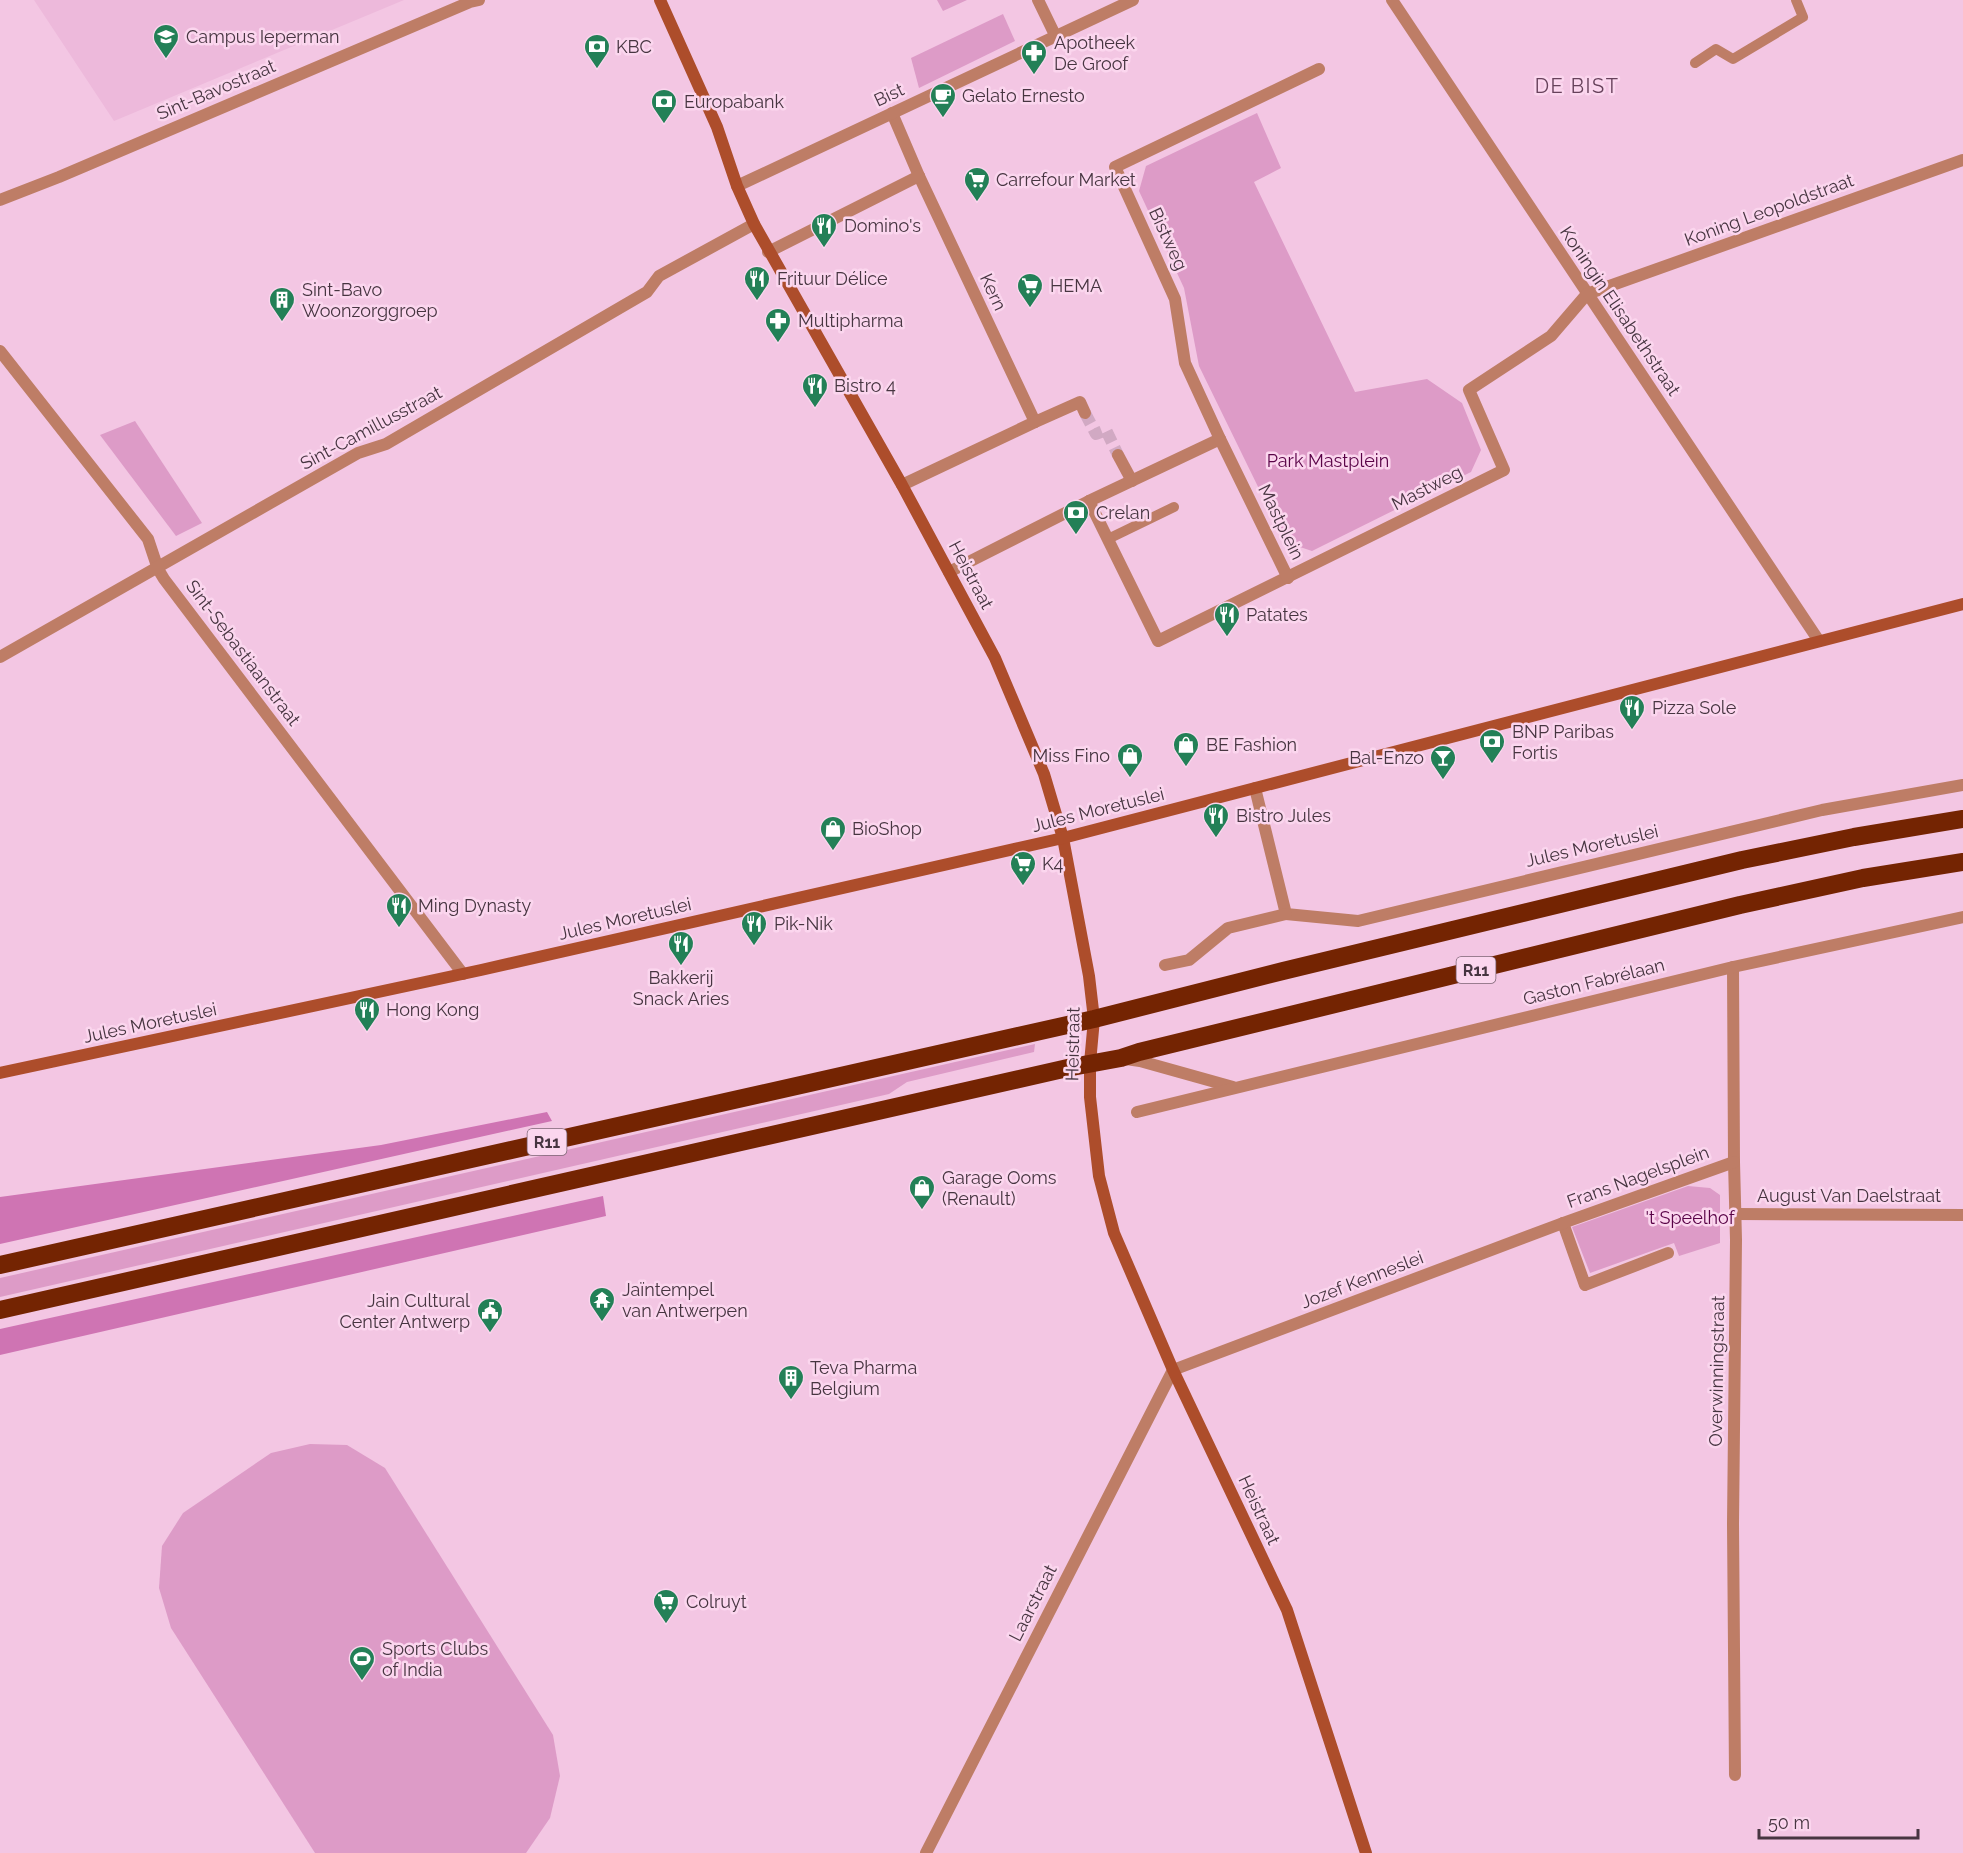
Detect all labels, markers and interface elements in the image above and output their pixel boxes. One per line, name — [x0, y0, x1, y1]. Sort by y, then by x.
school or university icon: Campus Ieperman — [151, 22, 181, 60]
place label: Campus Ieperman — [186, 26, 340, 47]
bank icon: KBC — [582, 32, 612, 70]
place label: Apotheek De Groof — [1054, 32, 1136, 74]
place label: KBC — [616, 36, 652, 57]
pharmacy icon: Apotheek De Groof — [1019, 38, 1049, 76]
street label: Sint-Bavostraat — [153, 55, 278, 124]
district label: DE BIST — [1535, 74, 1619, 98]
street label: Bist — [870, 79, 907, 111]
cafe icon: Gelato Ernesto — [928, 81, 958, 119]
place label: Gelato Ernesto — [962, 85, 1085, 106]
bank icon: Europabank — [649, 87, 679, 125]
place label: Europabank — [684, 91, 785, 112]
supermarket icon: Carrefour Market — [962, 165, 992, 203]
place label: Carrefour Market — [996, 169, 1136, 190]
street label: Koning Leopoldstraat — [1681, 169, 1856, 250]
street label: Bistweg — [1145, 204, 1192, 273]
restaurant icon: Domino's — [809, 211, 839, 249]
place label: Domino's — [844, 215, 921, 236]
street label: Koningin Elisabethstraat — [1556, 222, 1685, 399]
restaurant icon: Frituur Délice — [742, 264, 772, 302]
place label: Frituur Délice — [777, 268, 888, 289]
street label: Kern — [976, 270, 1011, 314]
supermarket icon: HEMA — [1015, 271, 1045, 309]
place label: HEMA — [1050, 275, 1102, 296]
place label: Sint-Bavo Woonzorggroep — [302, 279, 438, 321]
building icon: Sint-Bavo Woonzorggroep — [267, 285, 297, 323]
pharmacy icon: Multipharma — [763, 306, 793, 344]
place label: Multipharma — [798, 310, 903, 331]
restaurant icon: Bistro 4 — [800, 371, 830, 409]
place label: Bistro 4 — [834, 375, 896, 396]
street label: Sint-Camillusstraat — [296, 381, 445, 474]
park label: Park Mastplein — [1267, 450, 1389, 471]
street label: Mastweg — [1388, 461, 1466, 514]
street label: Mastplein — [1254, 481, 1309, 563]
bank icon: Crelan — [1061, 498, 1091, 536]
place label: Crelan — [1096, 502, 1150, 523]
street label: Heistraat — [945, 537, 998, 612]
street label: Sint-Sebastiaanstraat — [182, 576, 305, 730]
restaurant icon: Patates — [1212, 600, 1242, 638]
place label: Patates — [1246, 604, 1308, 625]
restaurant icon: Pizza Sole — [1617, 693, 1647, 731]
place label: Pizza Sole — [1652, 697, 1737, 718]
place label: BNP Paribas Fortis — [1512, 721, 1614, 763]
bank icon: BNP Paribas Fortis — [1477, 727, 1507, 765]
shop icon: BE Fashion — [1171, 730, 1201, 768]
place label: BE Fashion — [1206, 734, 1297, 755]
shop icon: Miss Fino — [1115, 741, 1145, 779]
bar icon: Bal-Enzo — [1428, 743, 1458, 781]
place label: Miss Fino — [1033, 745, 1110, 766]
place label: Bal-Enzo — [1349, 747, 1424, 768]
street label: Jules Moretuslei — [1030, 783, 1166, 836]
restaurant icon: Bistro Jules — [1201, 801, 1231, 839]
place label: Bistro Jules — [1236, 805, 1331, 826]
shop icon: BioShop — [818, 814, 848, 852]
place label: BioShop — [852, 818, 922, 839]
street label: Jules Moretuslei — [1523, 820, 1660, 871]
supermarket icon: K4 — [1008, 849, 1038, 887]
place label: K4 — [1042, 853, 1064, 874]
restaurant icon: Ming Dynasty — [384, 891, 414, 929]
street label: Jules Moretuslei — [556, 893, 693, 944]
place label: Ming Dynasty — [418, 895, 532, 916]
restaurant icon: Pik-Nik — [739, 909, 769, 947]
place label: Pik-Nik — [774, 913, 833, 934]
restaurant icon: Bakkerij Snack Aries — [666, 929, 696, 967]
street label: Gaston Fabrélaan — [1521, 954, 1667, 1009]
road number: R11 — [1456, 957, 1496, 983]
place label: Bakkerij Snack Aries — [633, 967, 729, 1009]
restaurant icon: Hong Kong — [352, 995, 382, 1033]
street label: Jules Moretuslei — [81, 998, 218, 1047]
place label: Hong Kong — [386, 999, 479, 1020]
street label: Heistraat — [1061, 1007, 1084, 1081]
road number: R11 — [528, 1129, 566, 1155]
street label: Frans Nagelsplein — [1564, 1141, 1712, 1212]
place label: Garage Ooms (Renault) — [942, 1167, 1057, 1209]
shop icon: Garage Ooms (Renault) — [907, 1173, 937, 1211]
street label: August Van Daelstraat — [1757, 1185, 1941, 1206]
park label: 't Speelhof — [1645, 1207, 1736, 1228]
street label: Jozef Kenneslei — [1298, 1247, 1426, 1313]
place label: Jaïntempel van Antwerpen — [622, 1279, 748, 1321]
temple icon: Jaïntempel van Antwerpen — [587, 1285, 617, 1323]
place label: Jain Cultural Center Antwerp — [339, 1290, 470, 1332]
street label: Overwinningstraat — [1705, 1295, 1728, 1447]
public building icon: Jain Cultural Center Antwerp — [475, 1296, 505, 1334]
place label: Teva Pharma Belgium — [810, 1357, 917, 1399]
building icon: Teva Pharma Belgium — [776, 1363, 806, 1401]
street label: Heistraat — [1234, 1472, 1285, 1548]
street label: Laarstraat — [1004, 1561, 1061, 1645]
supermarket icon: Colruyt — [651, 1587, 681, 1625]
place label: Colruyt — [686, 1591, 747, 1612]
place label: Sports Clubs of India — [382, 1638, 488, 1680]
sports icon: Sports Clubs of India — [347, 1644, 377, 1682]
scale bar — [1759, 1802, 1918, 1840]
text: 50 m — [1768, 1812, 1810, 1833]

